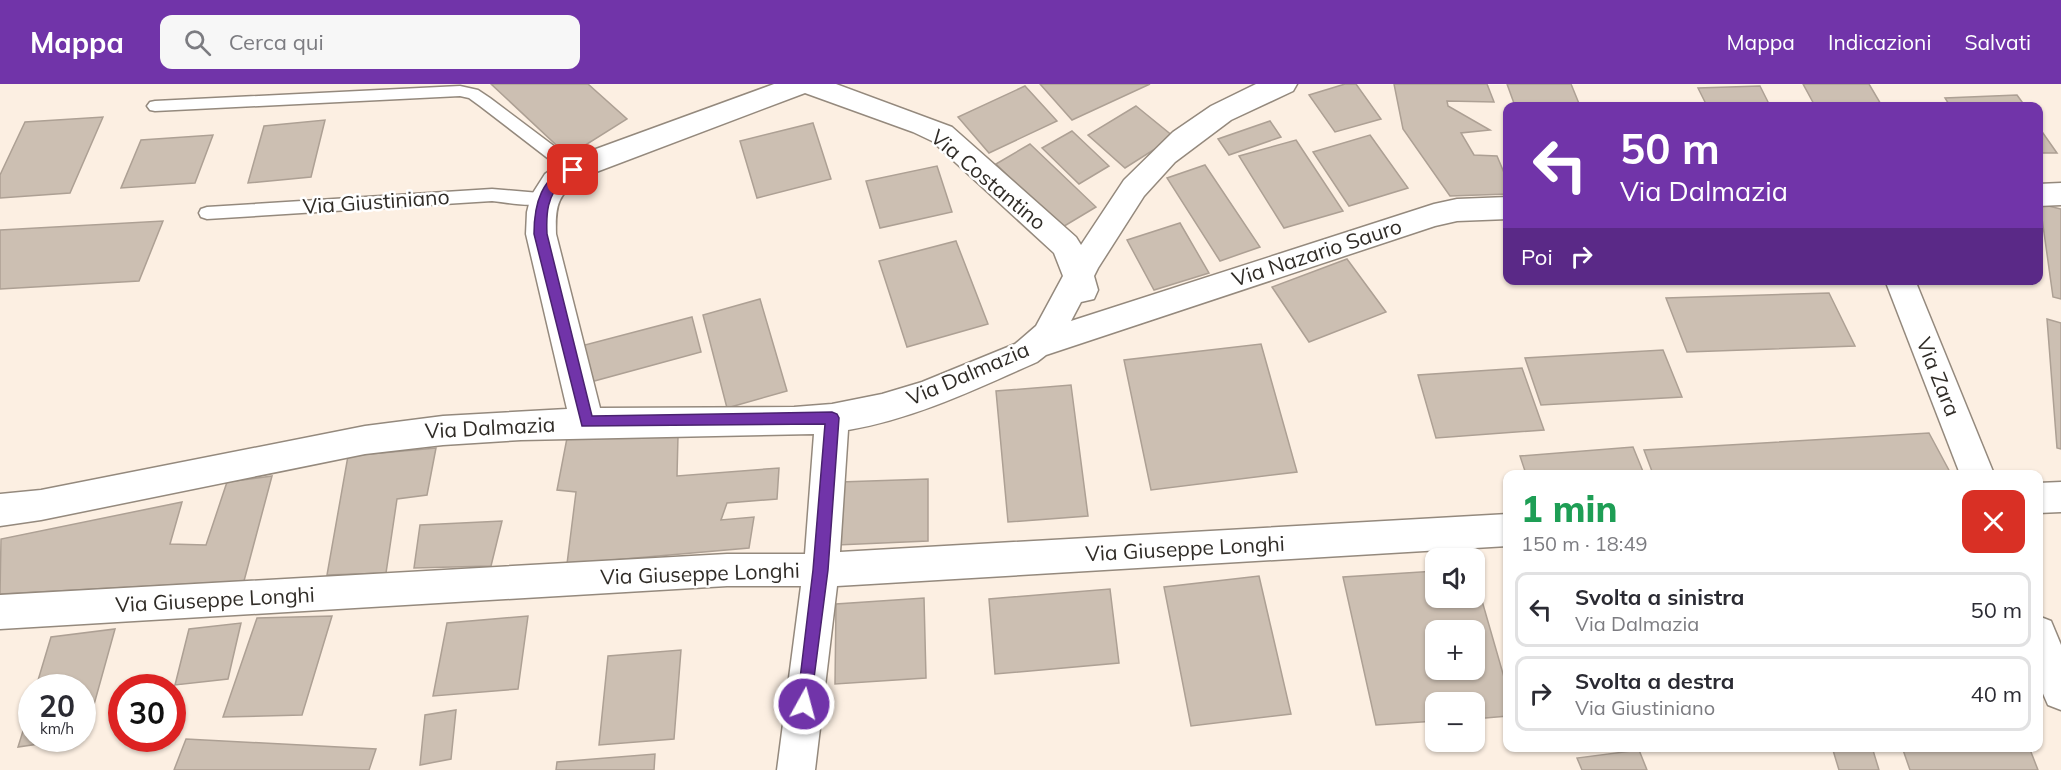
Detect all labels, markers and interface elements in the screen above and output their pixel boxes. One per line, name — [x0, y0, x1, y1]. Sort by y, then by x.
search box — [160, 15, 580, 69]
text: Mappa — [30, 25, 124, 60]
icon: search — [181, 26, 214, 59]
text: Cerca qui — [229, 28, 324, 56]
text: Mappa — [1727, 29, 1795, 55]
text: Indicazioni — [1828, 29, 1931, 55]
text: Salvati — [1964, 29, 2031, 55]
text: 50 m — [1620, 122, 1720, 175]
street label: Via Costantino — [926, 123, 1052, 235]
icon: left — [1521, 126, 1599, 204]
pin — [547, 144, 598, 195]
icon: arrive — [556, 153, 589, 186]
text: Via Dalmazia — [1620, 174, 1788, 208]
street label: Via Giustiniano — [302, 183, 450, 219]
street label: Via Nazario Sauro — [1229, 212, 1405, 292]
icon: right — [1565, 240, 1598, 273]
text: Poi — [1521, 243, 1553, 271]
street label: Via Zara — [1911, 333, 1966, 420]
street label: Via Dalmazia — [902, 336, 1033, 411]
street label: Via Dalmazia — [424, 411, 556, 443]
text: 1 min — [1521, 486, 1617, 531]
button: close — [1962, 490, 2025, 553]
street label: Via Giuseppe Longhi — [1085, 530, 1285, 566]
text: 150 m · 18:49 — [1521, 531, 1647, 556]
map controls — [1425, 548, 1485, 752]
button: sound — [1425, 548, 1485, 608]
street label: Via Giuseppe Longhi — [600, 557, 800, 589]
street label: Via Giuseppe Longhi — [115, 581, 315, 617]
text: Svolta a sinistra — [1575, 583, 1744, 611]
icon: left — [1524, 593, 1557, 626]
text: 50 m — [1971, 596, 2022, 624]
text: Via Dalmazia — [1575, 611, 1699, 636]
button: + — [1425, 620, 1485, 680]
text: Svolta a destra — [1575, 667, 1734, 695]
position arrow — [772, 672, 836, 736]
speed limit sign: 30 — [108, 674, 186, 752]
icon: right — [1524, 677, 1557, 710]
text: 40 m — [1971, 680, 2022, 708]
text: 20 — [39, 687, 75, 725]
button: − — [1425, 692, 1485, 752]
text: Via Giustiniano — [1575, 695, 1715, 720]
text: km/h — [40, 719, 74, 738]

